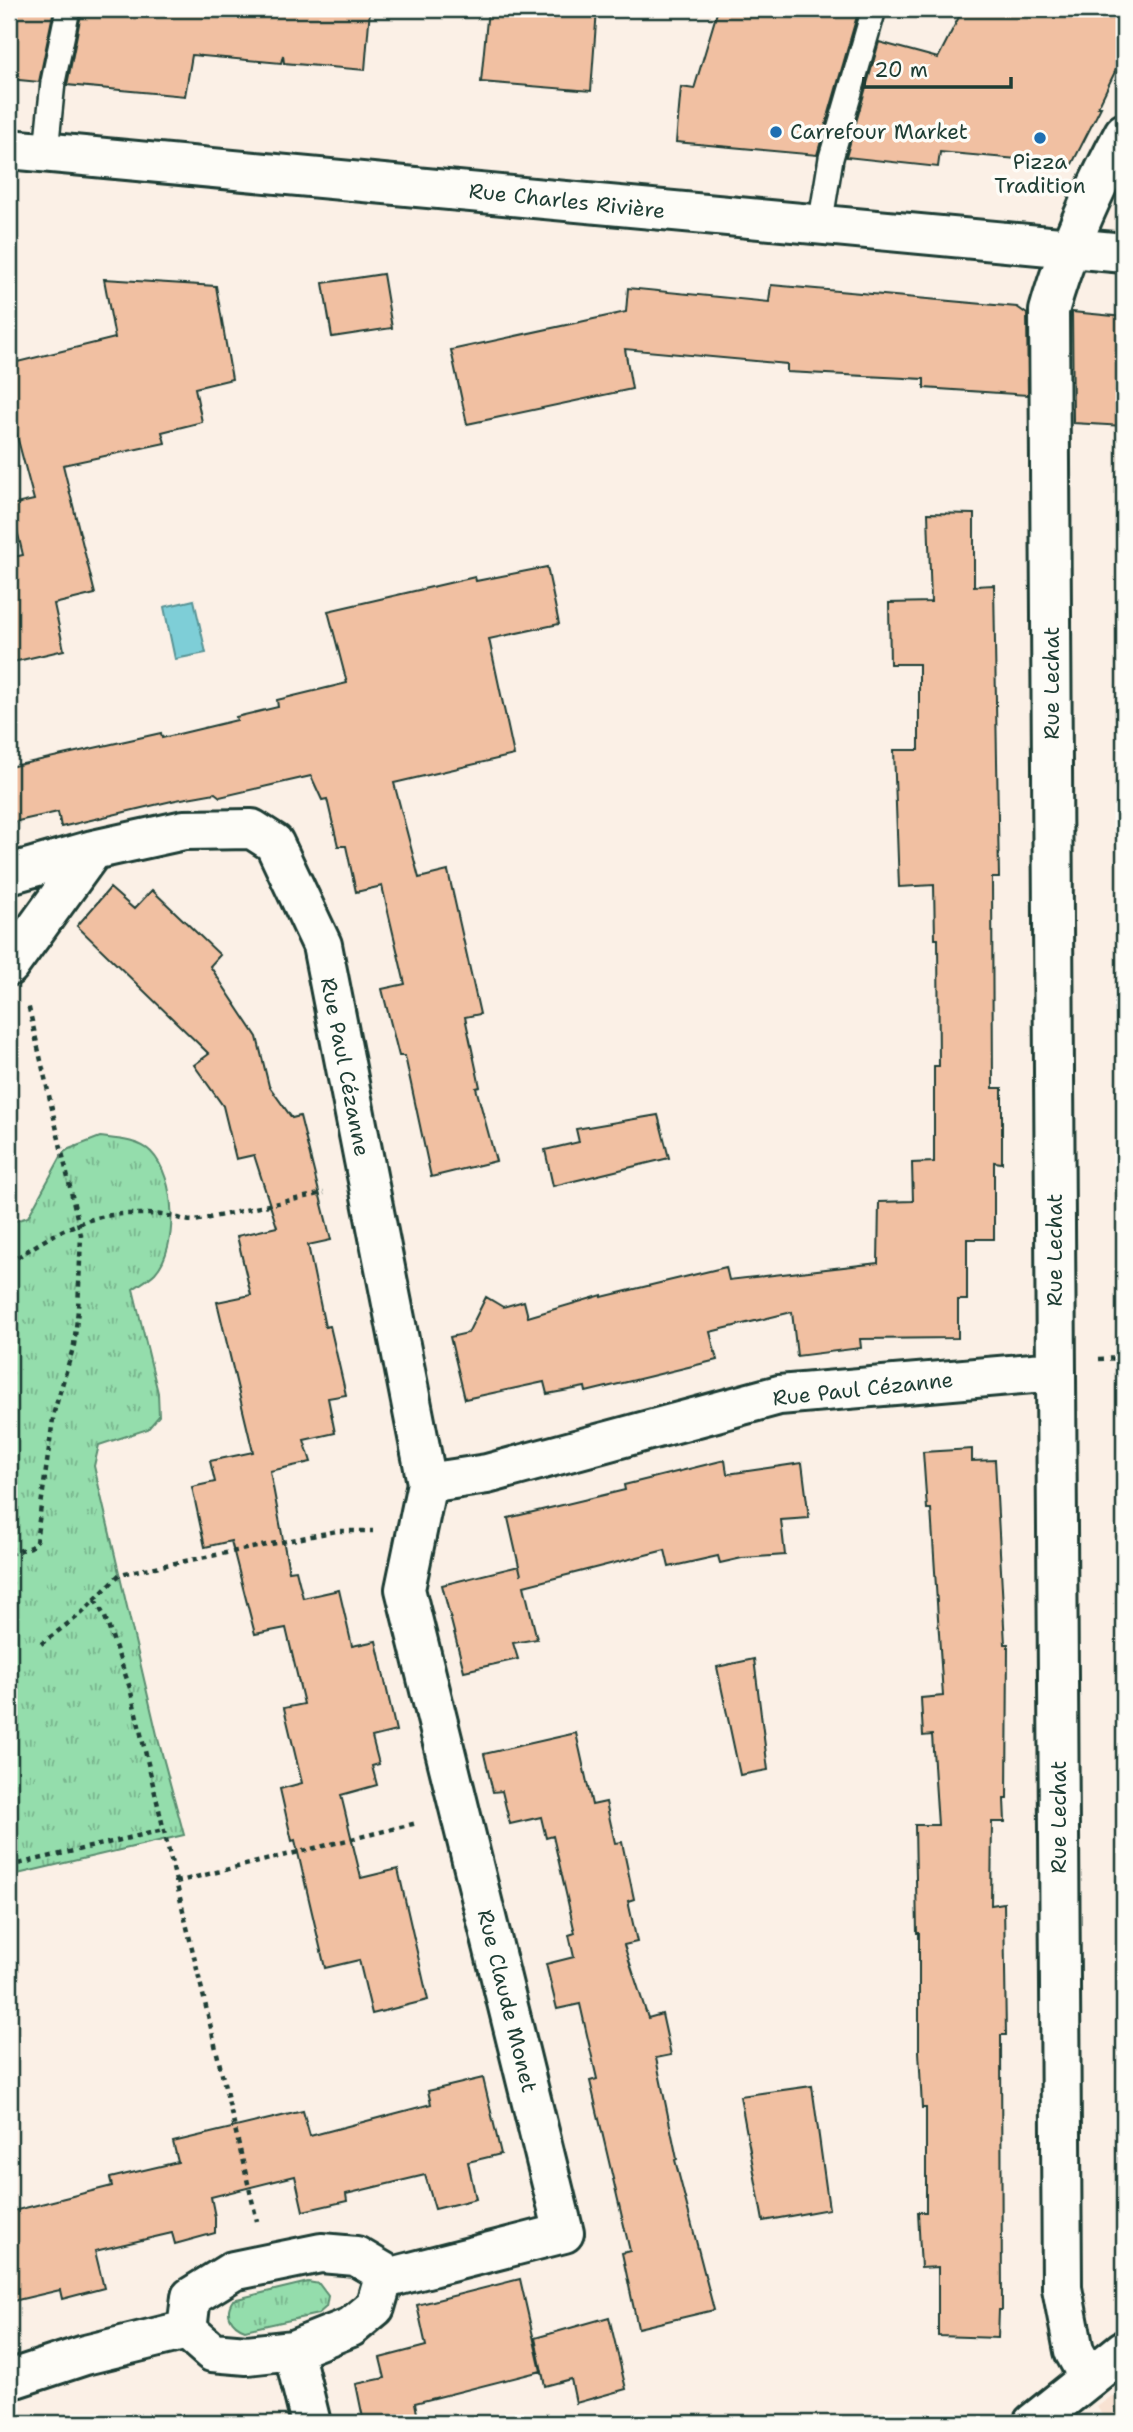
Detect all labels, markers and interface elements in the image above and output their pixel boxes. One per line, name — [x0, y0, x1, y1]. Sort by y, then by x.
scale bar — [864, 46, 1010, 90]
text: 20 m — [874, 56, 928, 84]
place label: Carrefour Market — [790, 118, 968, 146]
marker: Carrefour Market — [768, 124, 784, 140]
marker: Pizza Tradition — [1032, 130, 1048, 146]
place label: Pizza Tradition — [994, 148, 1086, 200]
street label: Rue Charles Rivière — [468, 177, 666, 225]
street label: Rue Lechat — [1038, 627, 1066, 739]
street label: Rue Paul Cézanne — [314, 975, 376, 1159]
street label: Rue Lechat — [1041, 1194, 1069, 1306]
street label: Rue Paul Cézanne — [771, 1366, 955, 1412]
street label: Rue Lechat — [1045, 1761, 1073, 1873]
street label: Rue Claude Monet — [471, 1907, 543, 2095]

